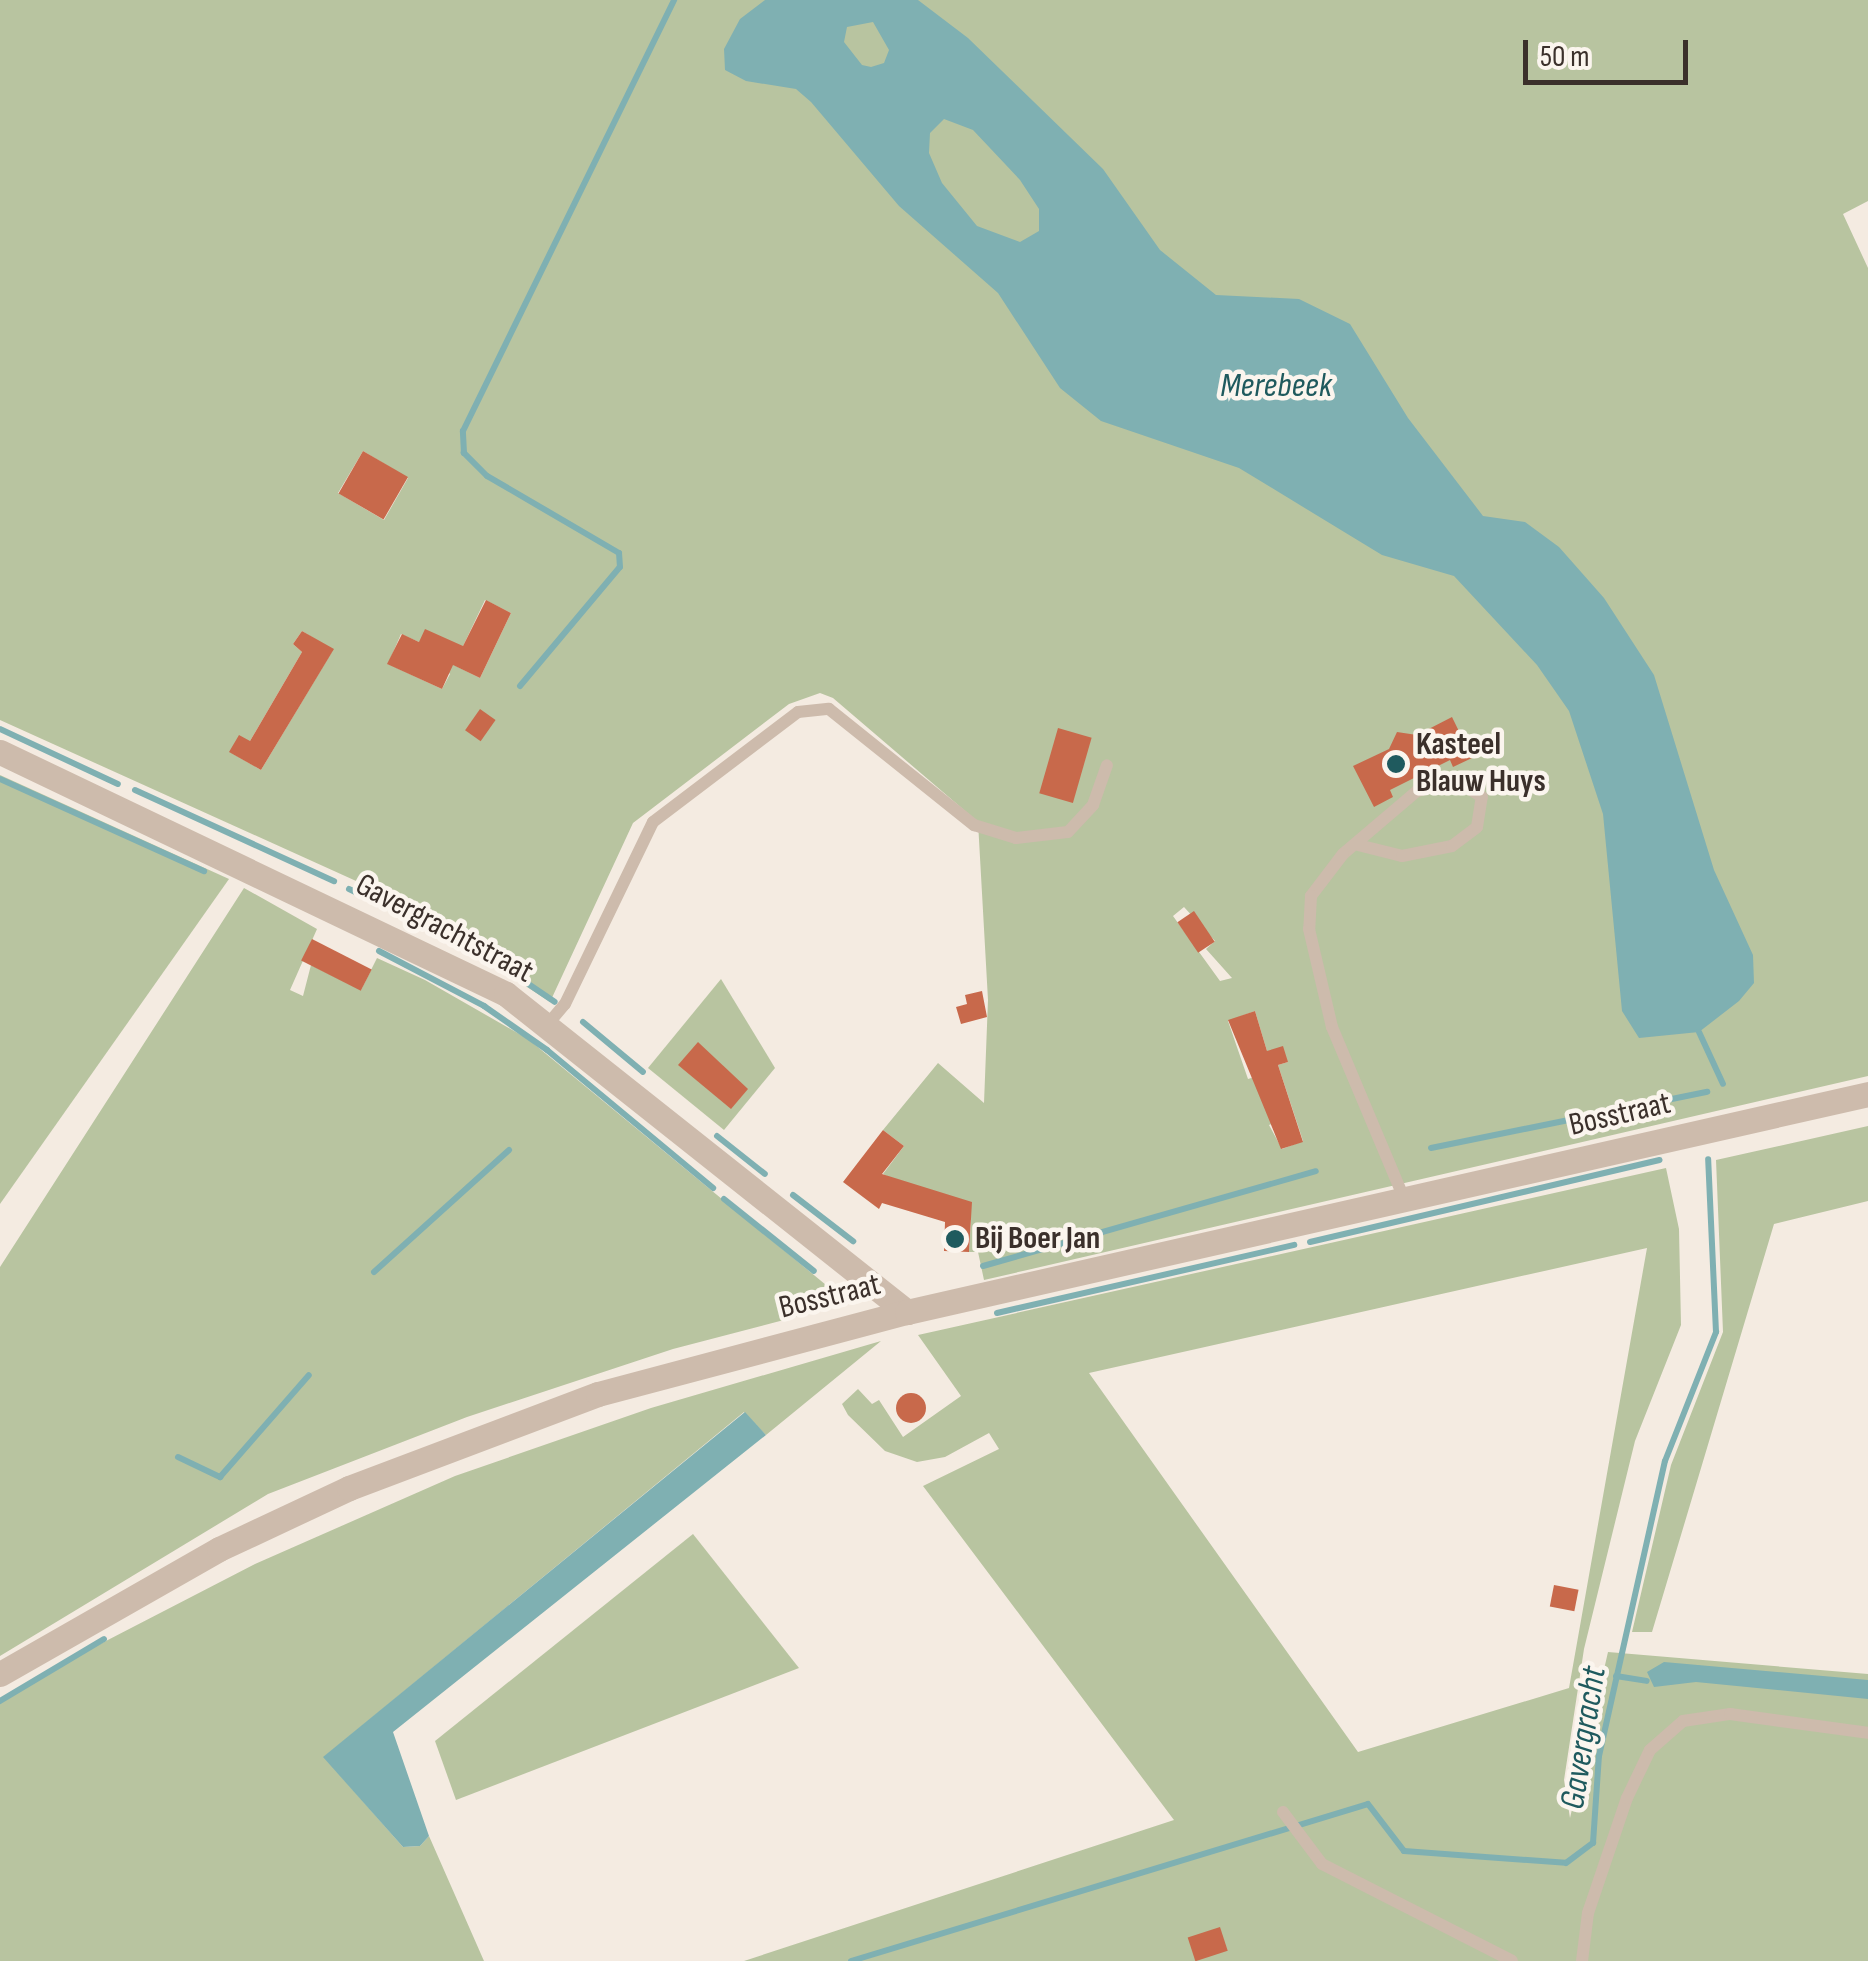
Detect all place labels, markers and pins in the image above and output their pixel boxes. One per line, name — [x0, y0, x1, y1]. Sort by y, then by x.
place label: Kasteel Blauw Huys — [1416, 727, 1546, 802]
marker: Kasteel Blauw Huys — [1385, 753, 1407, 775]
place label: Bij Boer Jan — [975, 1220, 1100, 1258]
marker: Bij Boer Jan — [944, 1228, 966, 1250]

